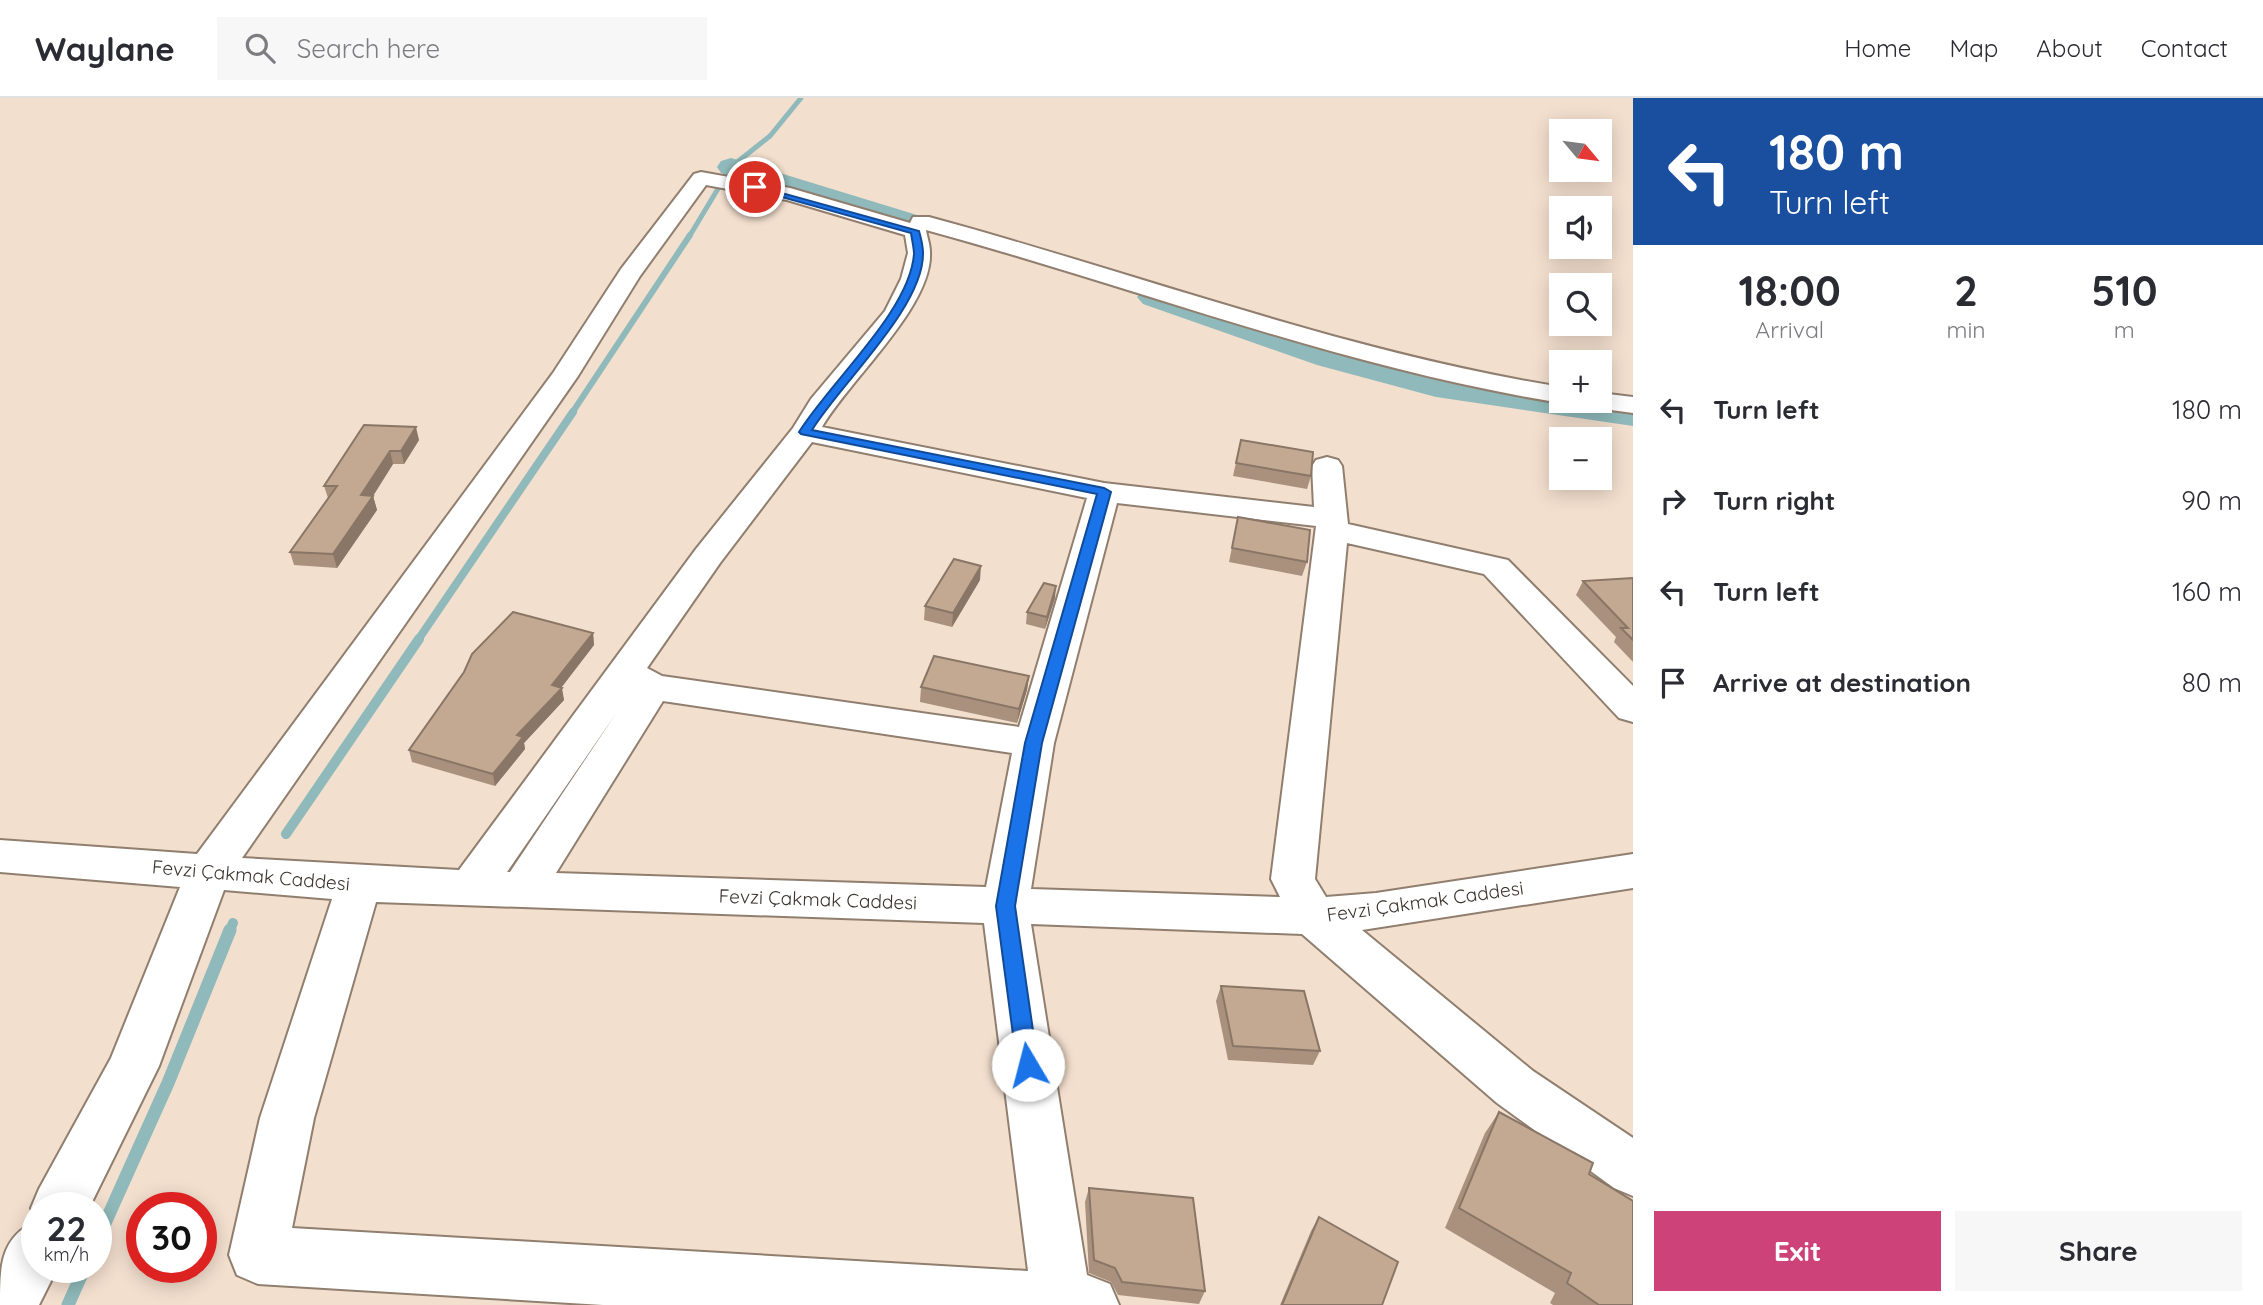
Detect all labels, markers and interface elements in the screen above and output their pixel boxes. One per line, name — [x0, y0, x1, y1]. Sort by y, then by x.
search box — [217, 17, 707, 80]
text: Waylane — [35, 28, 175, 69]
icon: search — [241, 29, 279, 67]
text: Search here — [297, 32, 440, 65]
text: Home — [1844, 33, 1911, 63]
text: Map — [1949, 33, 1998, 63]
text: About — [2036, 33, 2103, 63]
text: Contact — [2141, 33, 2228, 63]
north arrow — [1549, 119, 1612, 182]
map controls — [1549, 119, 1612, 490]
text: 180 m — [1769, 121, 1904, 182]
icon: left — [1654, 126, 1745, 217]
pin — [725, 157, 785, 217]
icon: arrive — [736, 168, 774, 206]
text: Turn left — [1769, 182, 1890, 222]
button: sound — [1549, 196, 1612, 259]
text: 18:00 — [1739, 264, 1841, 317]
text: 2 — [1954, 264, 1978, 317]
text: 510 — [2091, 264, 2157, 317]
button: search — [1549, 273, 1612, 336]
text: Arrival — [1755, 315, 1824, 344]
text: min — [1946, 315, 1986, 344]
text: m — [2114, 315, 2135, 344]
button: + — [1549, 350, 1612, 413]
icon: left — [1654, 391, 1692, 429]
text: Turn left — [1713, 393, 1820, 426]
text: 180 m — [2172, 393, 2242, 426]
button: − — [1549, 427, 1612, 490]
icon: right — [1654, 482, 1692, 520]
text: Turn right — [1713, 484, 1835, 517]
text: 90 m — [2181, 484, 2242, 517]
icon: left — [1654, 573, 1692, 611]
text: Turn left — [1713, 575, 1820, 608]
text: 160 m — [2172, 575, 2242, 608]
icon: arrive — [1654, 664, 1692, 702]
text: Arrive at destination — [1713, 666, 1971, 699]
text: 80 m — [2182, 666, 2242, 699]
street label: Fevzi Çakmak Caddesi — [151, 854, 351, 896]
street label: Fevzi Çakmak Caddesi — [1325, 875, 1525, 927]
street label: Fevzi Çakmak Caddesi — [718, 884, 918, 914]
position arrow — [991, 1028, 1065, 1102]
speed limit sign: 30 — [126, 1192, 217, 1283]
text: 22 — [47, 1206, 86, 1250]
button: Exit — [1654, 1211, 1941, 1291]
button: Share — [1955, 1211, 2242, 1291]
text: km/h — [44, 1243, 89, 1266]

